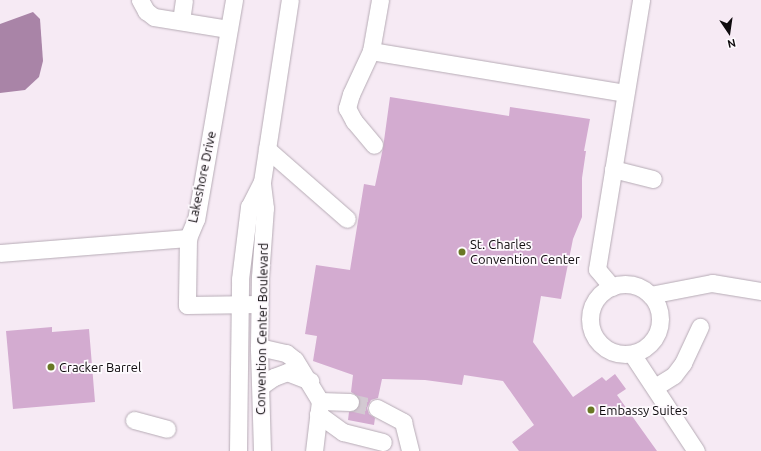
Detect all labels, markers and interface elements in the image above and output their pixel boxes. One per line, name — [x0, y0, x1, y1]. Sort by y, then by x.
north arrow — [709, 12, 749, 52]
text: N — [726, 37, 737, 50]
street label: Lakeshore Drive — [185, 130, 219, 224]
place label: St. Charles Convention Center — [470, 237, 580, 268]
street label: Convention Center Boulevard — [253, 243, 271, 415]
marker: St. Charles Convention Center — [457, 247, 467, 257]
place label: Cracker Barrel — [59, 359, 141, 375]
marker: Cracker Barrel — [46, 362, 56, 372]
place label: Embassy Suites — [599, 402, 688, 418]
marker: Embassy Suites — [586, 405, 596, 415]

